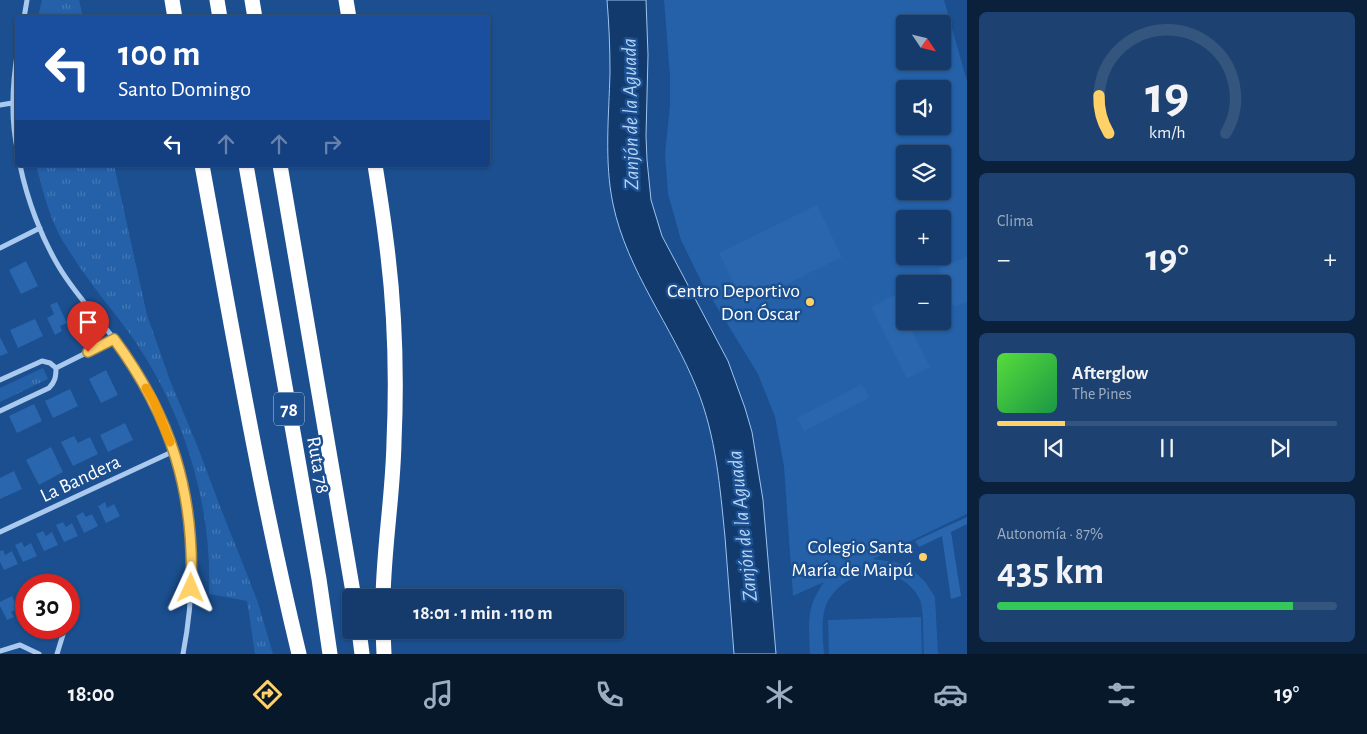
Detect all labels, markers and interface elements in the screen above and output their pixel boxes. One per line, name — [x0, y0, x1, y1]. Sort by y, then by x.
north arrow — [896, 15, 951, 70]
map controls — [896, 15, 951, 330]
icon: left — [35, 35, 100, 100]
text: 100 m — [118, 37, 201, 72]
water label: Zanjón de la Aguada — [619, 38, 642, 190]
text: 19 — [1145, 70, 1189, 122]
text: Santo Domingo — [118, 78, 251, 100]
button: sound — [896, 80, 951, 135]
text: km/h — [1149, 124, 1185, 142]
icon: left — [159, 130, 187, 158]
icon: ahead — [212, 130, 240, 158]
icon: ahead — [265, 130, 293, 158]
icon: right — [318, 130, 346, 158]
button: layers — [896, 145, 951, 200]
button: + — [896, 210, 951, 265]
text: Clima — [997, 213, 1033, 229]
text: 19° — [1145, 240, 1189, 278]
text: − — [997, 246, 1010, 274]
text: + — [1324, 246, 1337, 274]
button: − — [896, 275, 951, 330]
place label: Centro Deportivo Don Óscar — [667, 281, 801, 324]
marker: Centro Deportivo Don Óscar — [804, 296, 816, 308]
pin — [67, 301, 109, 352]
icon: arrive — [74, 308, 102, 336]
text: Afterglow — [1072, 364, 1148, 383]
text: The Pines — [1072, 386, 1132, 402]
road number: 78 — [274, 392, 304, 426]
icon: previous — [1040, 434, 1068, 462]
icon: pause — [1153, 434, 1181, 462]
icon: next — [1266, 434, 1294, 462]
street label: Ruta 78 — [303, 435, 333, 495]
water label: Zanjón de la Aguada — [724, 449, 761, 602]
street label: La Bandera — [37, 452, 124, 506]
text: Autonomía · 87% — [997, 526, 1103, 542]
place label: Colegio Santa María de Maipú — [792, 537, 913, 580]
marker: Colegio Santa María de Maipú — [917, 551, 929, 563]
text: 435 km — [997, 553, 1104, 591]
position arrow — [164, 561, 216, 613]
speed limit sign: 30 — [15, 574, 80, 639]
text: 18:01 · 1 min · 110 m — [413, 604, 553, 623]
icon: directions — [250, 677, 285, 712]
icon: music — [421, 677, 456, 712]
icon: phone — [592, 677, 627, 712]
icon: climate — [762, 677, 797, 712]
icon: car — [933, 677, 968, 712]
icon: filters — [1104, 677, 1139, 712]
text: 18:00 — [68, 683, 115, 705]
text: 19° — [1274, 683, 1299, 705]

